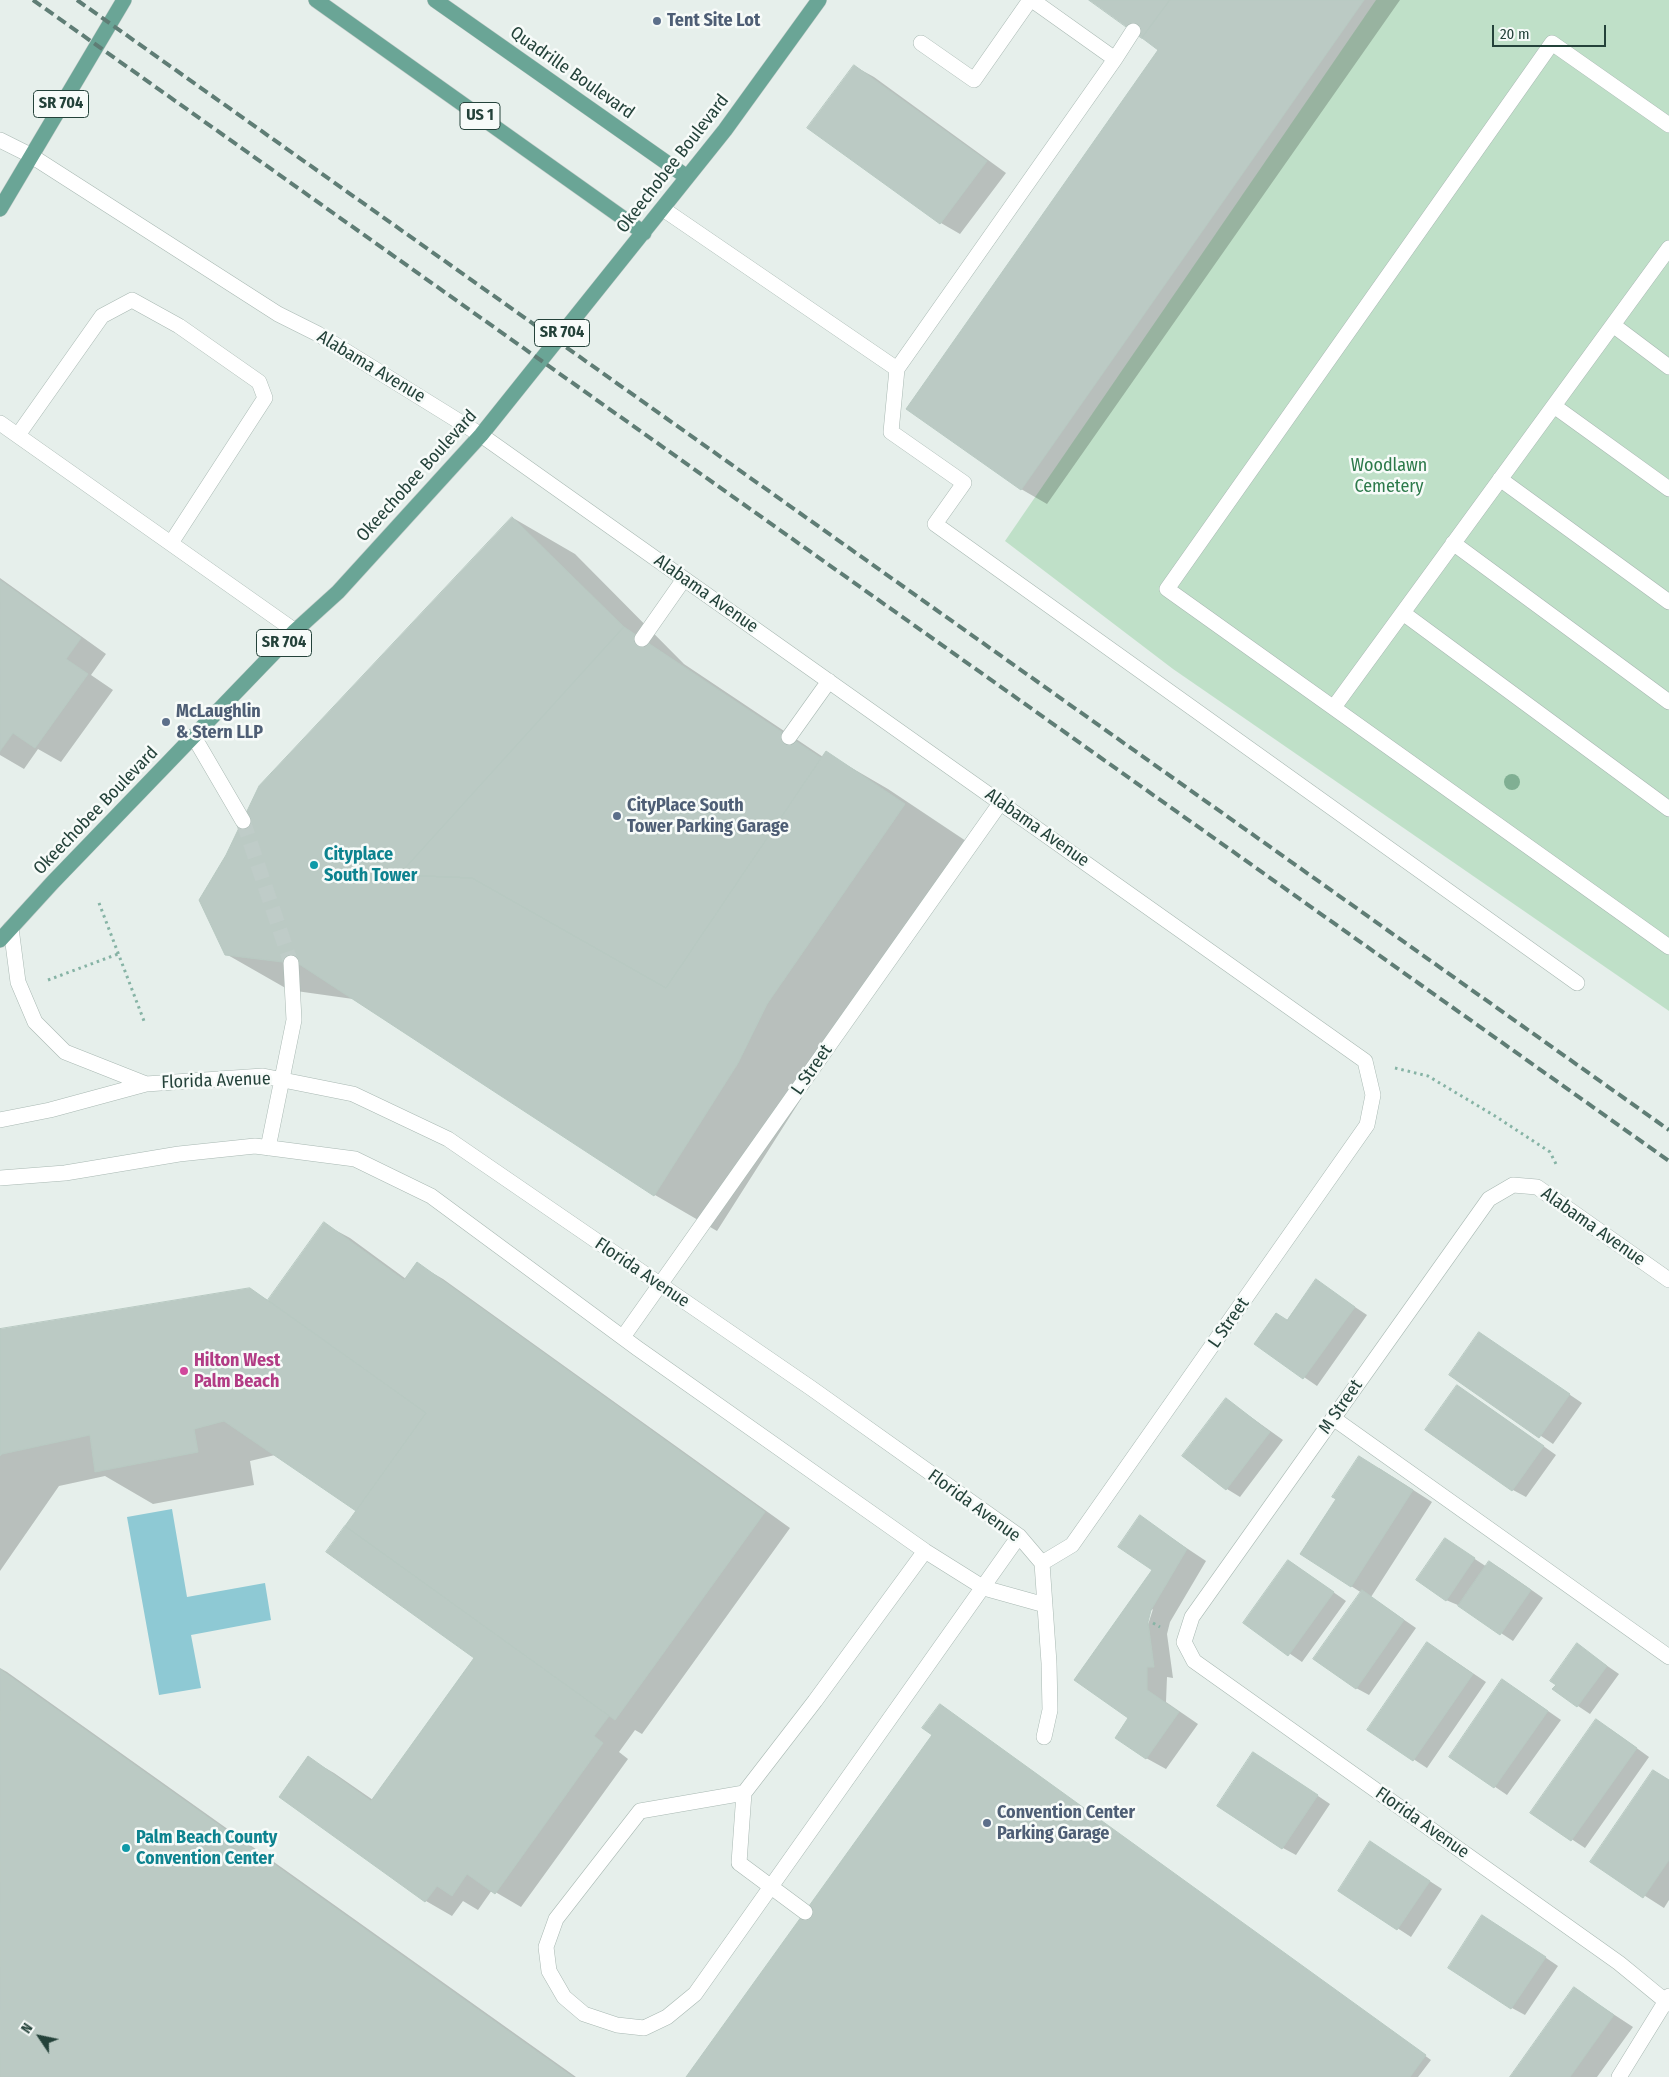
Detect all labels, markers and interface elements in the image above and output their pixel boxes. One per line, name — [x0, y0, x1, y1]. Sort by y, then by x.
place label: Tent Site Lot — [667, 10, 760, 32]
marker: Tent Site Lot — [651, 15, 663, 27]
scale bar — [1494, 15, 1608, 47]
street label: Quadrille Boulevard — [506, 22, 638, 124]
text: 20 m — [1500, 25, 1530, 43]
road number: SR 704 — [34, 90, 88, 118]
street label: Okeechobee Boulevard — [612, 90, 734, 238]
road number: US 1 — [460, 102, 500, 130]
road number: SR 704 — [534, 319, 590, 346]
street label: Alabama Avenue — [313, 326, 429, 408]
street label: Okeechobee Boulevard — [352, 406, 482, 546]
park label: Woodlawn Cemetery — [1351, 455, 1427, 498]
street label: Alabama Avenue — [650, 550, 762, 638]
road number: SR 704 — [256, 630, 312, 656]
place label: McLaughlin & Stern LLP — [176, 701, 263, 744]
marker: McLaughlin & Stern LLP — [160, 716, 172, 728]
street label: Okeechobee Boulevard — [29, 742, 163, 880]
street label: Alabama Avenue — [981, 784, 1093, 872]
place label: CityPlace South Tower Parking Garage — [627, 795, 789, 838]
marker: CityPlace South Tower Parking Garage — [611, 810, 623, 822]
place label: Cityplace South Tower — [324, 844, 417, 886]
marker: Cityplace South Tower — [308, 859, 320, 871]
street label: L Street — [787, 1041, 837, 1099]
street label: Florida Avenue — [161, 1068, 271, 1094]
street label: Alabama Avenue — [1537, 1183, 1649, 1271]
street label: Florida Avenue — [591, 1233, 693, 1313]
street label: L Street — [1204, 1294, 1254, 1352]
place label: Hilton West Palm Beach — [194, 1350, 280, 1392]
marker: Hilton West Palm Beach — [178, 1365, 190, 1377]
street label: M Street — [1315, 1376, 1367, 1438]
street label: Florida Avenue — [923, 1465, 1025, 1547]
street label: Florida Avenue — [1371, 1783, 1473, 1863]
place label: Convention Center Parking Garage — [997, 1802, 1135, 1845]
marker: Convention Center Parking Garage — [981, 1817, 993, 1829]
place label: Palm Beach County Convention Center — [136, 1827, 277, 1870]
marker: Palm Beach County Convention Center — [120, 1842, 132, 1854]
north arrow — [15, 2012, 65, 2062]
text: N — [18, 2020, 37, 2037]

